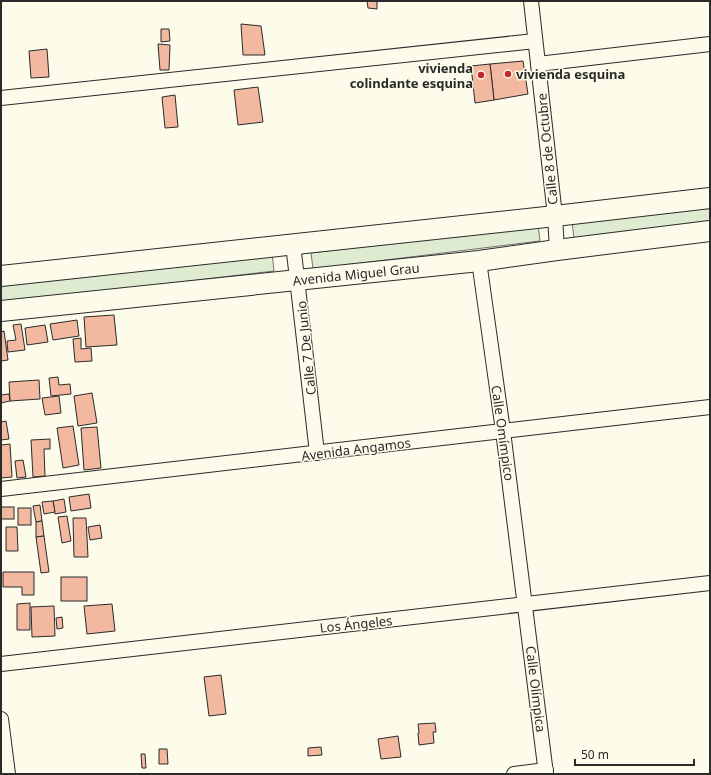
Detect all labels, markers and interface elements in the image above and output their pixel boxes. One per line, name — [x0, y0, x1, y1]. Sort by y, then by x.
place label: vivienda colindante esquina — [350, 59, 473, 92]
place label: vivienda esquina — [516, 65, 625, 83]
marker: vivienda esquina — [503, 69, 513, 79]
marker: vivienda colindante esquina — [476, 70, 486, 80]
street label: Calle 8 de Octubre — [532, 92, 562, 206]
street label: Avenida Miguel Grau — [292, 258, 420, 290]
street label: Calle 7 De Junio — [292, 300, 320, 396]
street label: Calle Omímpico — [487, 384, 519, 482]
street label: Avenida Angamos — [300, 433, 412, 465]
street label: Los Ángeles — [319, 611, 393, 637]
street label: Calle Olímpica — [522, 645, 550, 733]
scale bar — [575, 741, 694, 767]
text: 50 m — [581, 746, 609, 763]

